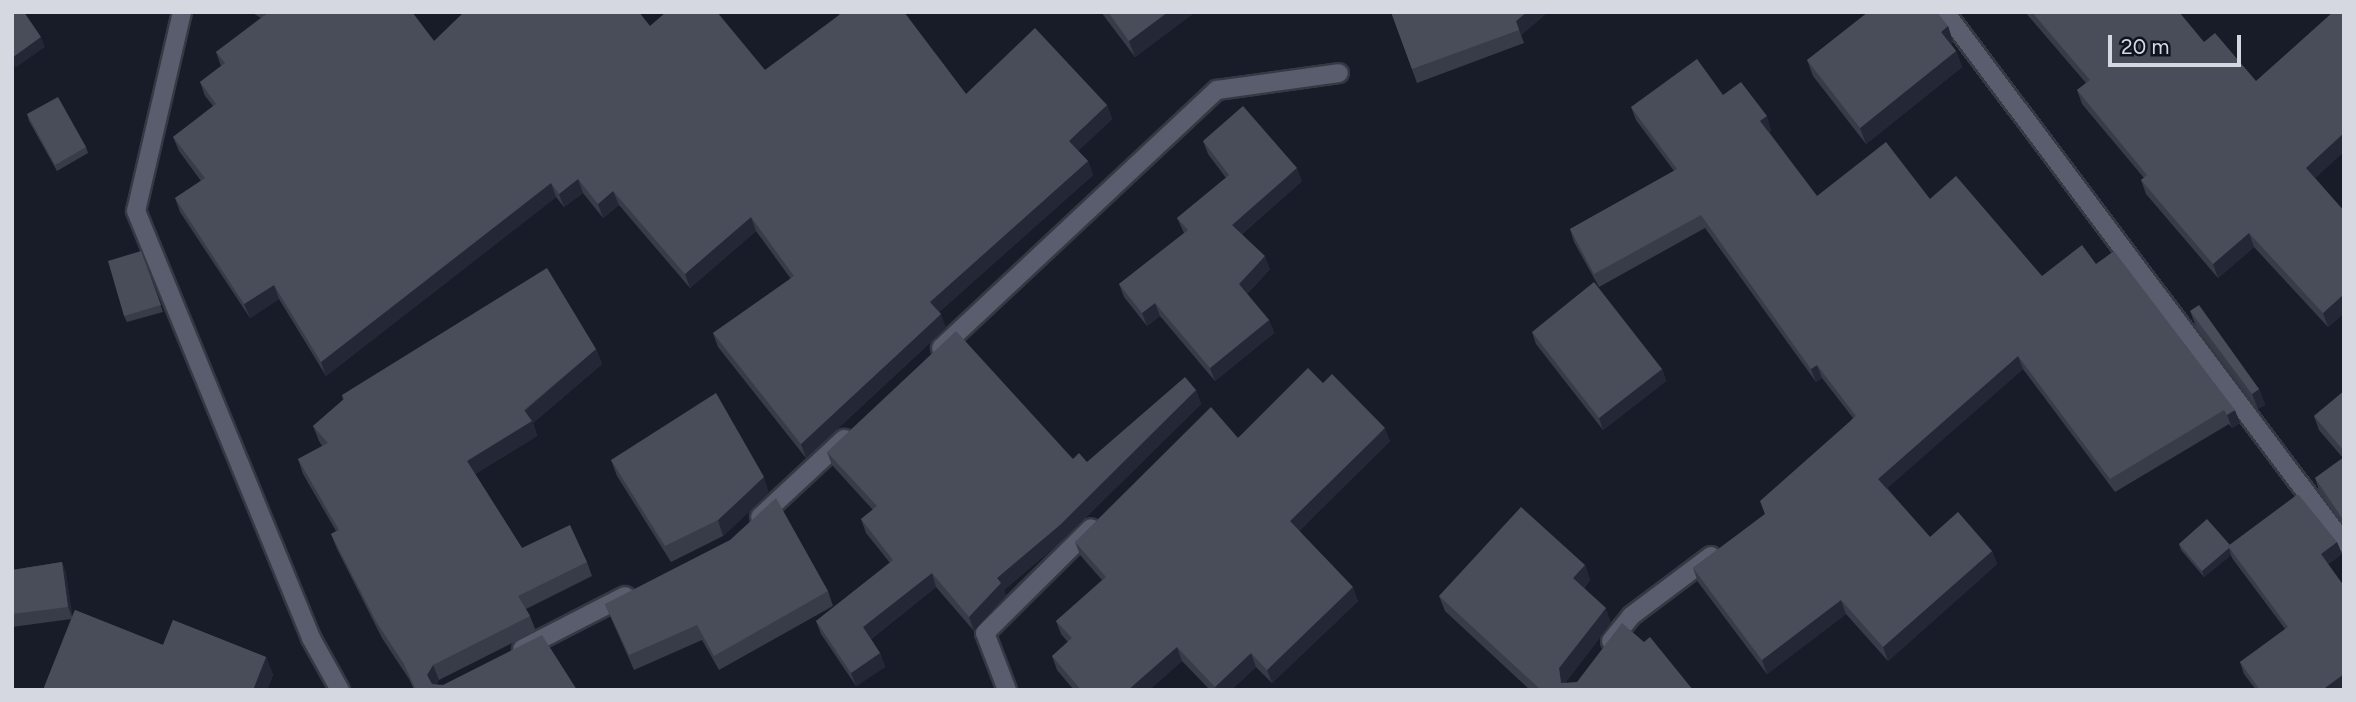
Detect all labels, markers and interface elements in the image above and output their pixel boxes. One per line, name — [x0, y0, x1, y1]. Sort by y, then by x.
scale bar — [2111, 21, 2244, 65]
text: 20 m — [2121, 34, 2169, 59]

